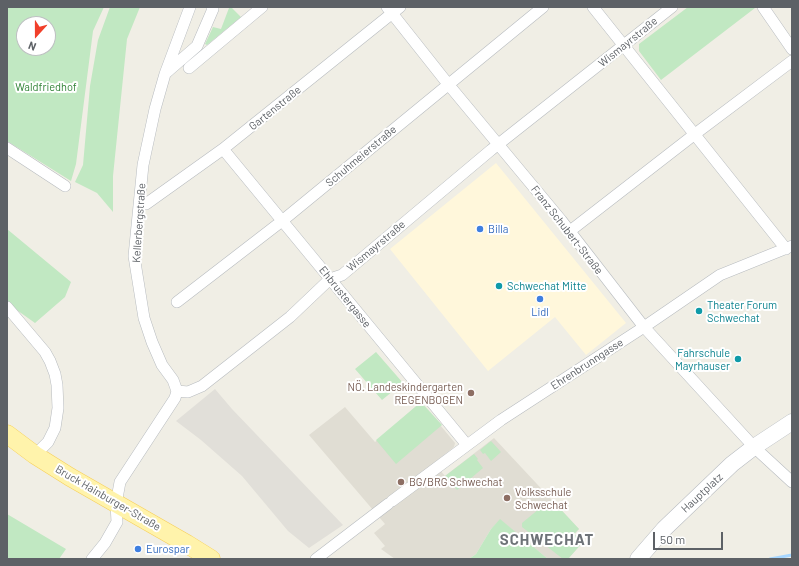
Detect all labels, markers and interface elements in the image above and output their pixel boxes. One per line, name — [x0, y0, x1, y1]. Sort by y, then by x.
street label: Wismayrstraße — [596, 14, 660, 70]
north arrow — [16, 16, 56, 56]
text: N — [26, 39, 38, 54]
park label: Waldfriedhof — [15, 80, 77, 94]
street label: Gartenstraße — [246, 83, 304, 133]
street label: Schuhmeierstraße — [323, 123, 399, 189]
street label: Kellerbergstraße — [130, 183, 148, 263]
street label: Franz Schubert-Straße — [528, 183, 606, 277]
street label: Wismayrstraße — [344, 218, 408, 274]
place label: Billa — [488, 222, 508, 236]
marker: Billa — [475, 224, 485, 234]
street label: Ehbrustergasse — [316, 264, 374, 330]
place label: Schwechat Mitte — [507, 279, 586, 293]
marker: Schwechat Mitte — [494, 281, 504, 291]
marker: Lidl — [535, 294, 545, 304]
place label: Theater Forum Schwechat — [707, 298, 777, 324]
place label: Lidl — [531, 305, 549, 319]
marker: Theater Forum Schwechat — [694, 306, 704, 316]
street label: Ehrenbrunngasse — [548, 336, 626, 392]
place label: Fahrschule Mayrhauser — [675, 346, 730, 372]
marker: Fahrschule Mayrhauser — [733, 354, 743, 364]
place label: NÖ. Landeskindergarten REGENBOGEN — [348, 380, 463, 406]
marker: NÖ. Landeskindergarten REGENBOGEN — [466, 388, 476, 398]
street label: Bruck Hainburger-Straße — [53, 462, 163, 534]
street label: Hauptplatz — [679, 470, 725, 516]
place label: BG/BRG Schwechat — [409, 475, 502, 489]
marker: BG/BRG Schwechat — [396, 477, 406, 487]
place label: Volksschule Schwechat — [515, 485, 571, 511]
marker: Volksschule Schwechat — [502, 493, 512, 503]
scale bar — [655, 524, 725, 550]
district label: SCHWECHAT — [500, 531, 594, 549]
text: 50 m — [660, 532, 685, 546]
place label: Eurospar — [146, 542, 189, 556]
marker: Eurospar — [133, 544, 143, 554]

